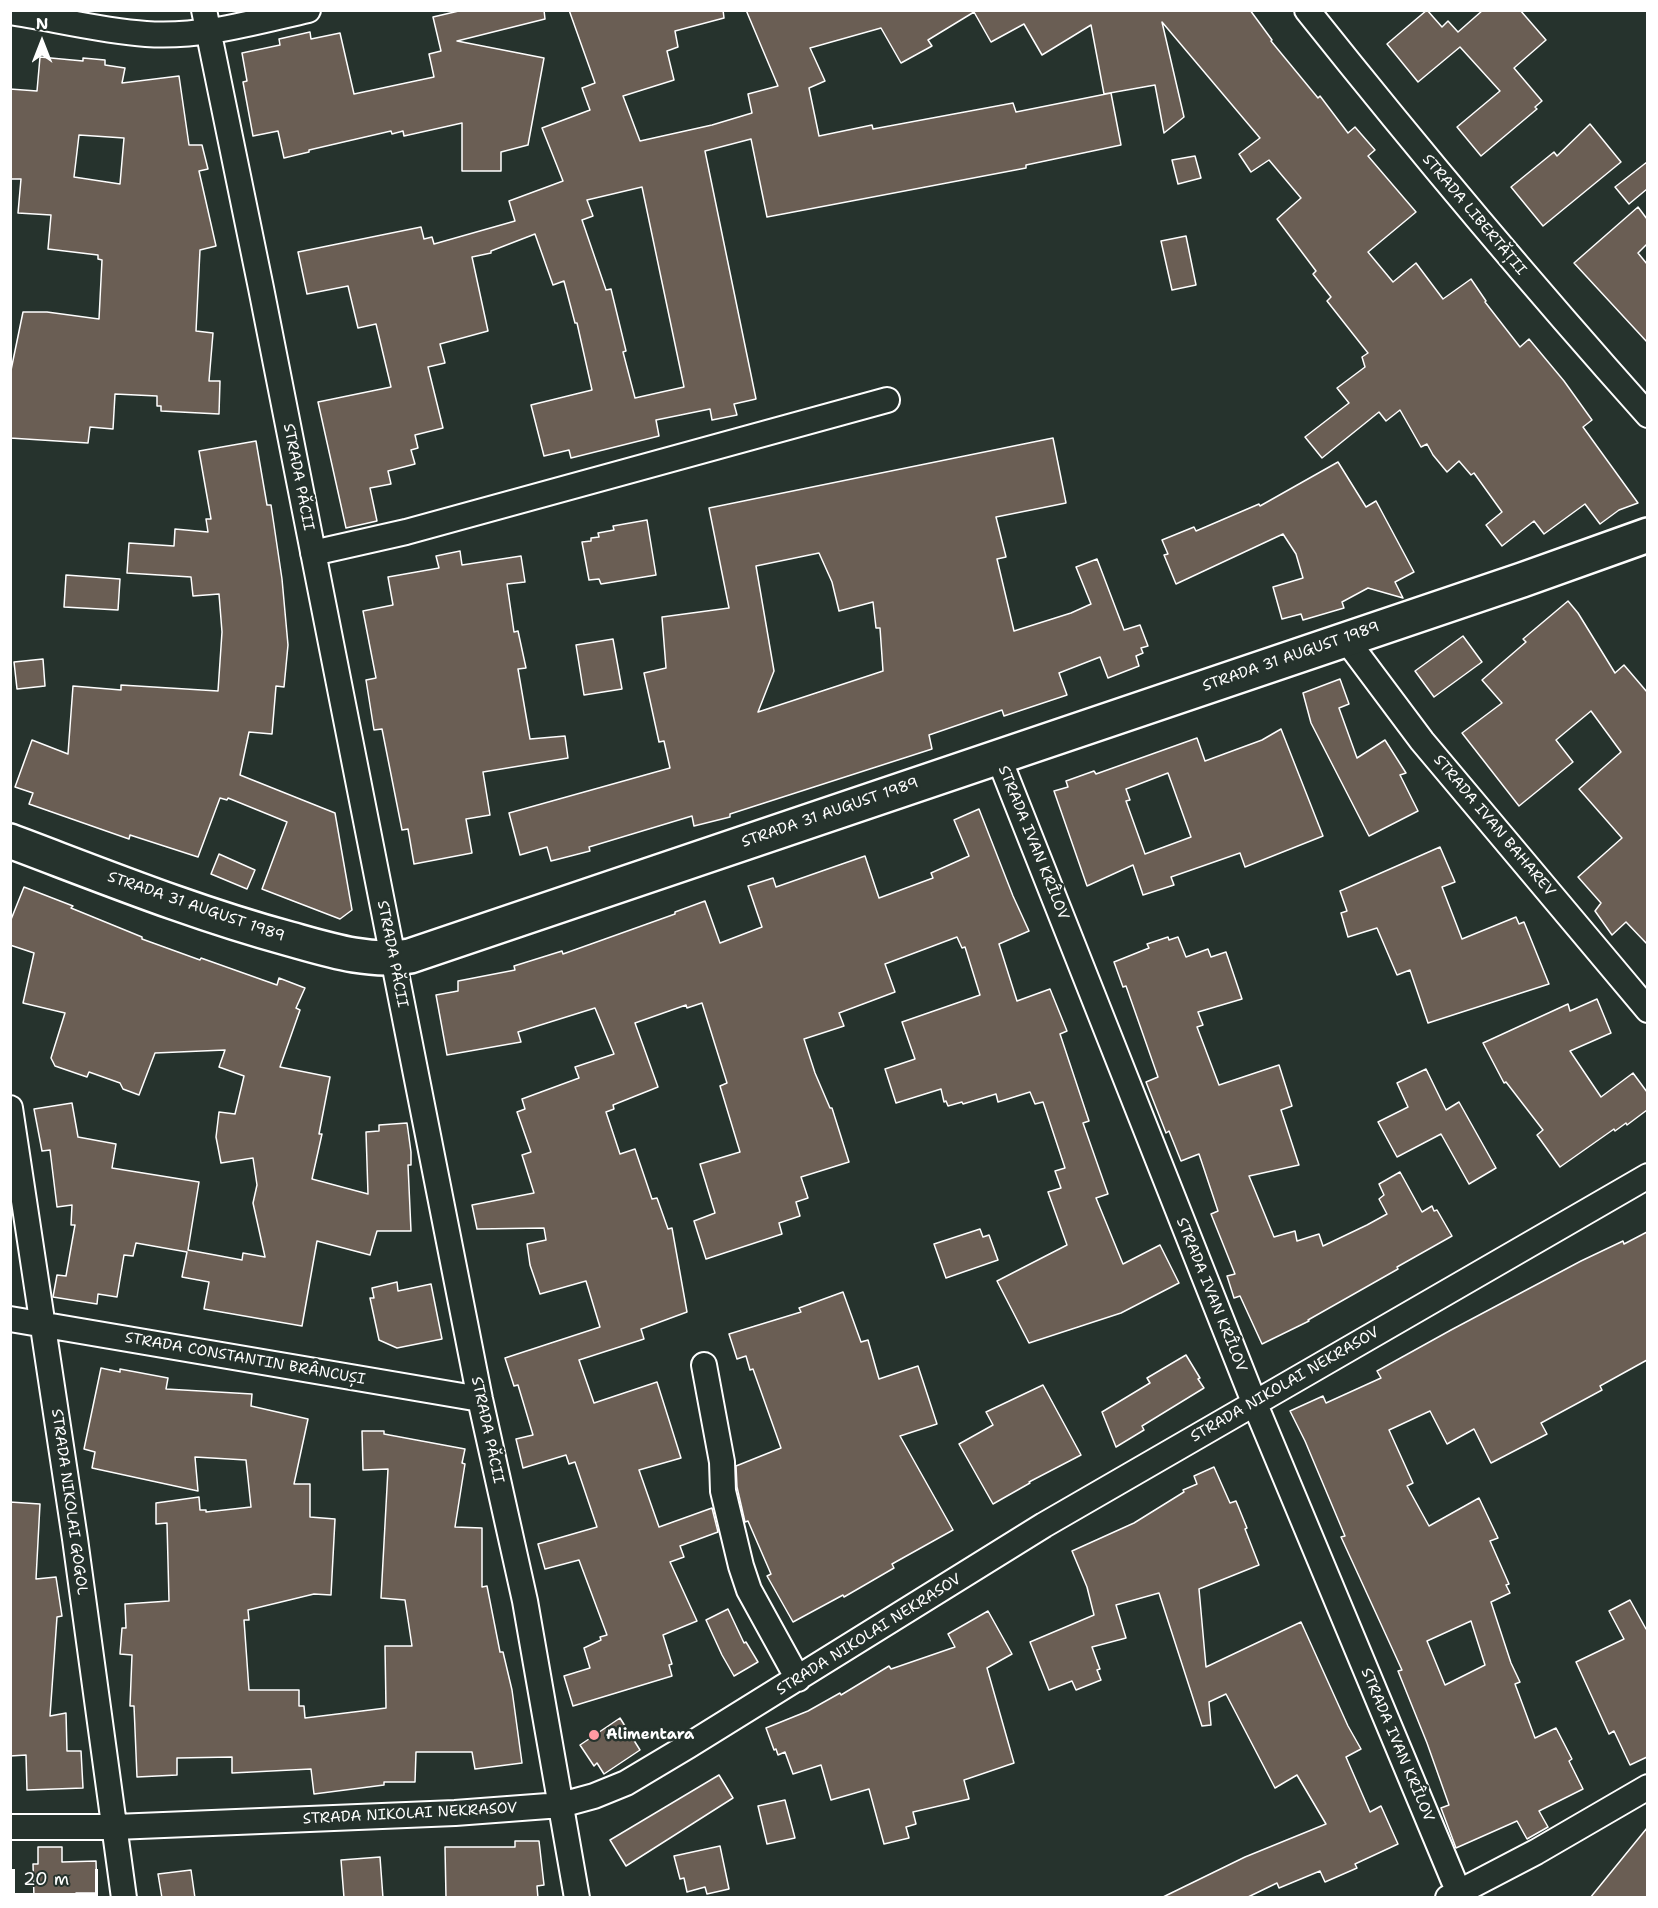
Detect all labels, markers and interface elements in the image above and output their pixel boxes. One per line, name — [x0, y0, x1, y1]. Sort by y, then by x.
north arrow — [12, 12, 72, 72]
text: N — [36, 13, 48, 34]
street label: STRADA LIBERTĂȚII — [1418, 151, 1530, 279]
street label: STRADA PĂCII — [279, 422, 317, 532]
street label: STRADA 31 AUGUST 1989 — [1200, 618, 1382, 696]
street label: STRADA IVAN BAHAREV — [1429, 751, 1559, 901]
street label: STRADA IVAN KRÎLOV — [994, 763, 1072, 923]
street label: STRADA 31 AUGUST 1989 — [739, 774, 921, 852]
street label: STRADA 31 AUGUST 1989 — [105, 868, 287, 946]
street label: STRADA PĂCII — [373, 899, 411, 1009]
street label: STRADA IVAN KRÎLOV — [1172, 1215, 1250, 1375]
street label: STRADA NIKOLAI NEKRASOV — [1187, 1323, 1383, 1447]
street label: STRADA CONSTANTIN BRÂNCUȘI — [123, 1329, 367, 1389]
street label: STRADA PĂCII — [467, 1375, 507, 1485]
street label: STRADA NIKOLAI GOGOL — [47, 1408, 91, 1596]
street label: STRADA NIKOLAI NEKRASOV — [773, 1570, 965, 1700]
street label: STRADA IVAN KRÎLOV — [1356, 1666, 1438, 1824]
place label: Alimentara — [606, 1726, 694, 1744]
marker: Alimentara — [587, 1728, 601, 1742]
street label: STRADA NIKOLAI NEKRASOV — [302, 1799, 518, 1829]
scale bar — [15, 1857, 100, 1895]
text: 20 m — [23, 1867, 69, 1891]

